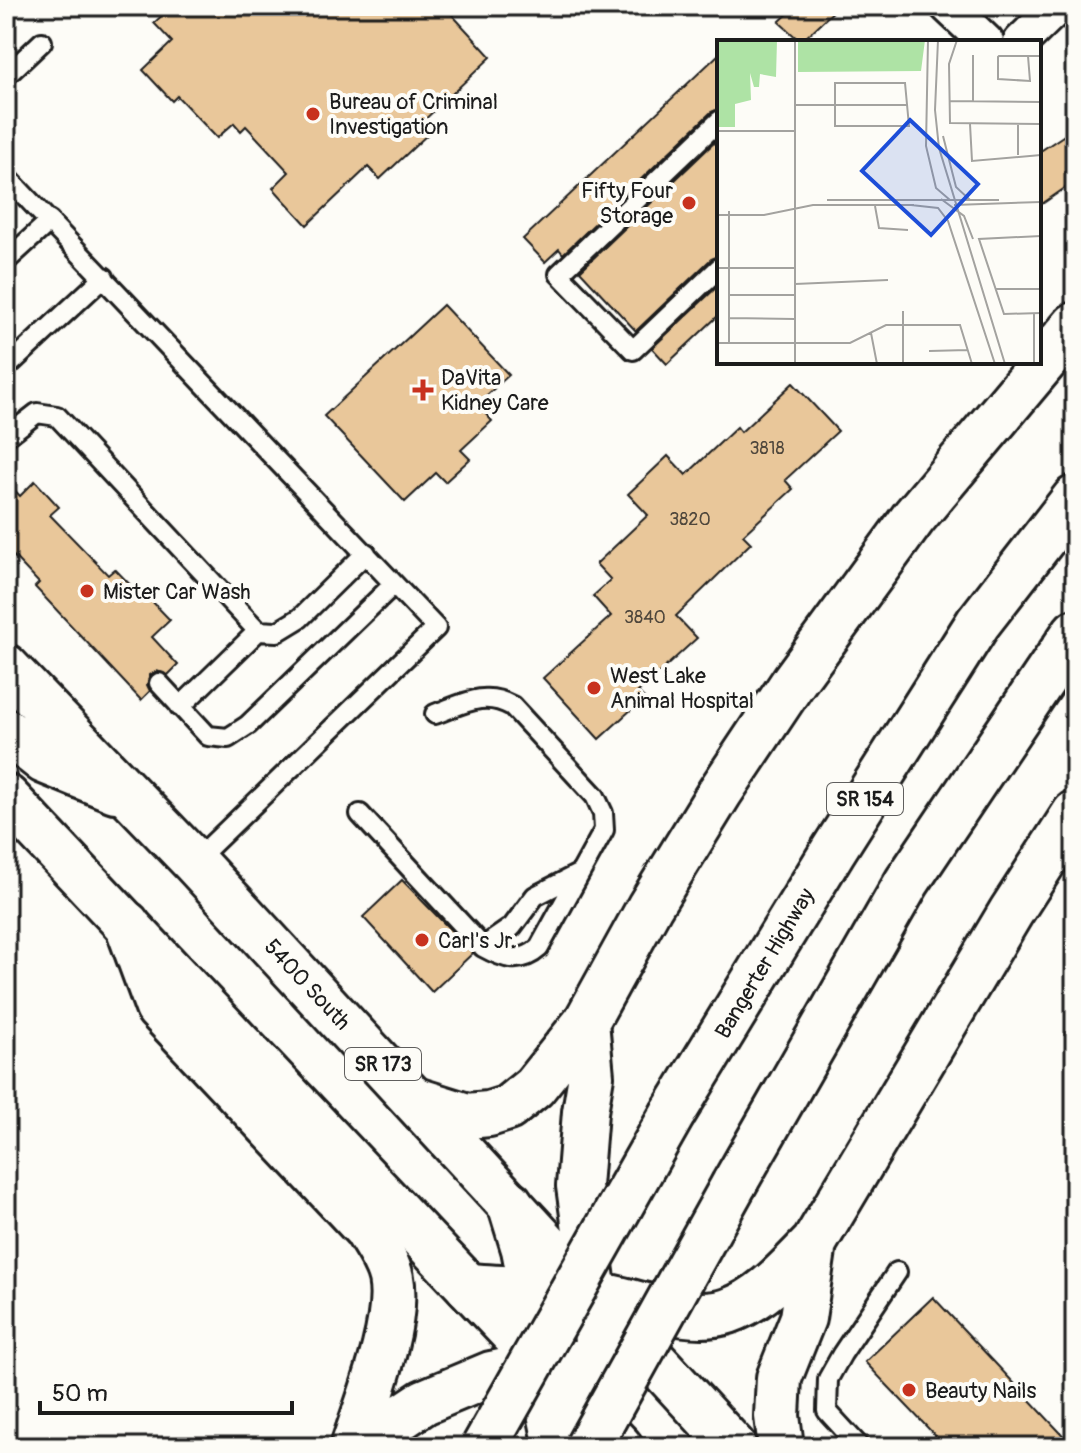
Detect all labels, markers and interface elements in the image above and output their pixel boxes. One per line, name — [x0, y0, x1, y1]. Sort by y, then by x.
inset map — [717, 40, 1041, 364]
place label: Bureau of Criminal Investigation — [329, 88, 498, 141]
marker: Bureau of Criminal Investigation — [304, 105, 322, 123]
place label: Fifty Four Storage — [581, 177, 673, 230]
marker: Fifty Four Storage — [680, 194, 698, 212]
place label: DaVita Kidney Care — [441, 364, 549, 417]
marker: DaVita Kidney Care — [412, 379, 434, 401]
house number: 3818 — [749, 437, 785, 460]
house number: 3820 — [669, 508, 711, 531]
place label: Mister Car Wash — [103, 578, 251, 606]
marker: Mister Car Wash — [78, 582, 96, 600]
house number: 3840 — [624, 606, 666, 629]
place label: West Lake Animal Hospital — [610, 662, 754, 715]
marker: West Lake Animal Hospital — [585, 679, 603, 697]
road number: SR 154 — [827, 783, 903, 815]
street label: Bangerter Highway — [709, 883, 821, 1044]
place label: Carl's Jr. — [438, 927, 516, 955]
marker: Carl's Jr. — [413, 931, 431, 949]
street label: 5400 South — [258, 933, 357, 1036]
road number: SR 173 — [345, 1048, 421, 1080]
scale bar — [40, 1365, 292, 1415]
place label: Beauty Nails — [925, 1377, 1036, 1405]
text: 50 m — [52, 1379, 108, 1408]
marker: Beauty Nails — [900, 1381, 918, 1399]

